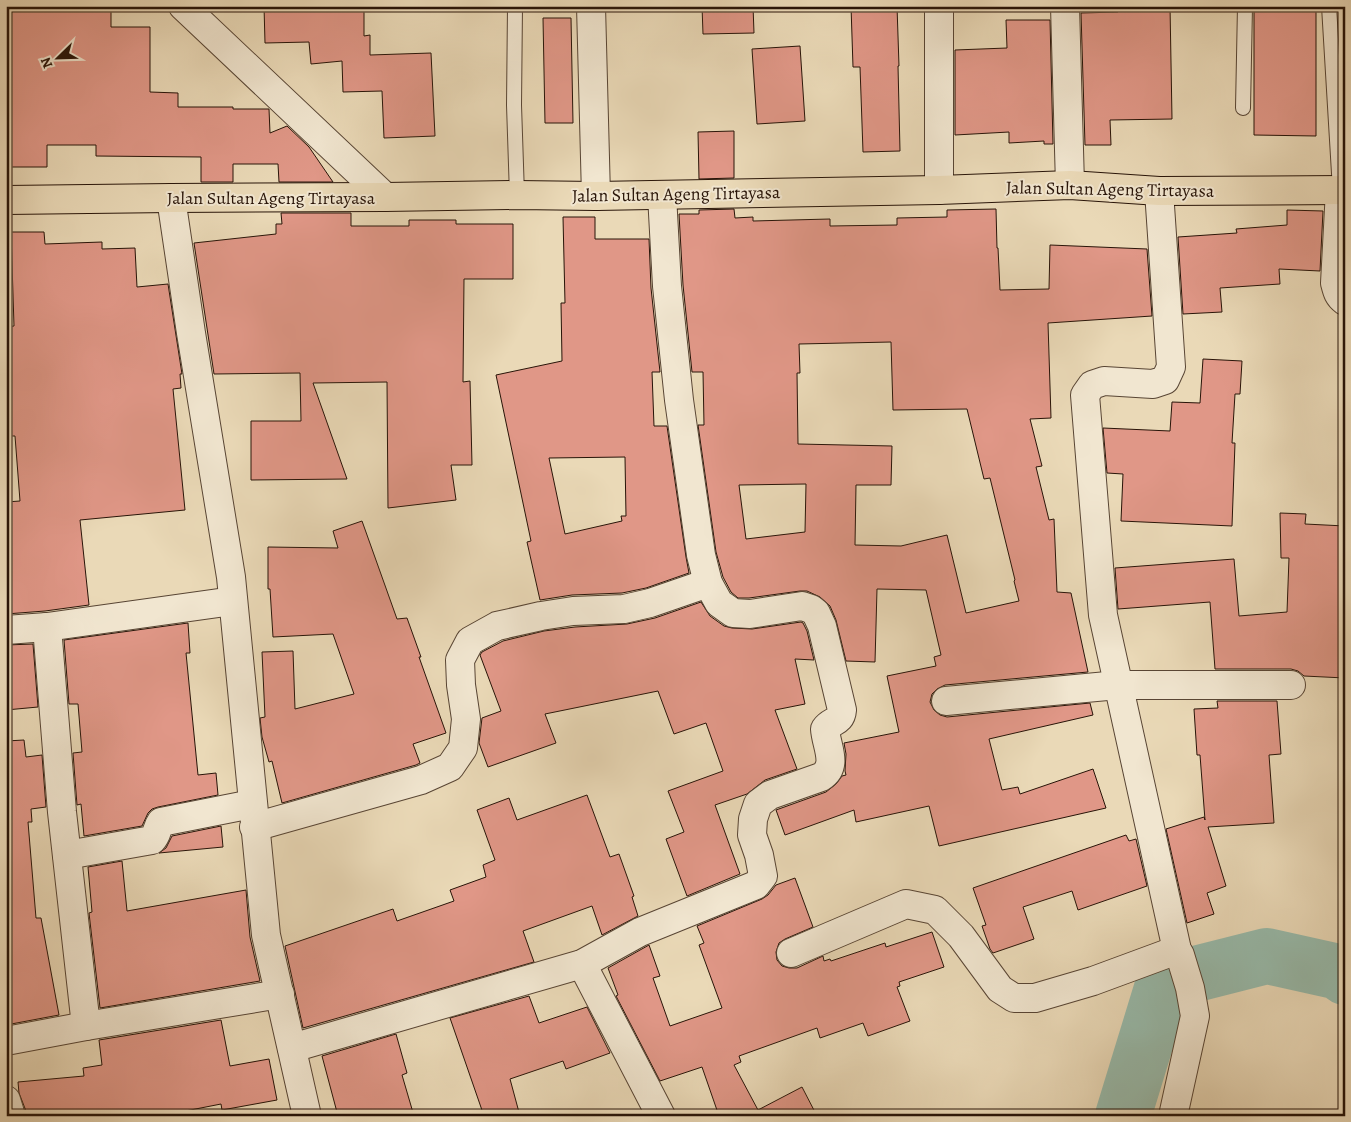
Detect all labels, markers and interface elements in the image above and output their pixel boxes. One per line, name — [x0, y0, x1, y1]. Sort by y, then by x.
north arrow — [32, 32, 82, 82]
text: N — [36, 54, 57, 71]
street label: Jalan Sultan Ageng Tirtayasa — [1006, 175, 1215, 203]
street label: Jalan Sultan Ageng Tirtayasa — [572, 180, 781, 208]
street label: Jalan Sultan Ageng Tirtayasa — [167, 186, 376, 210]

